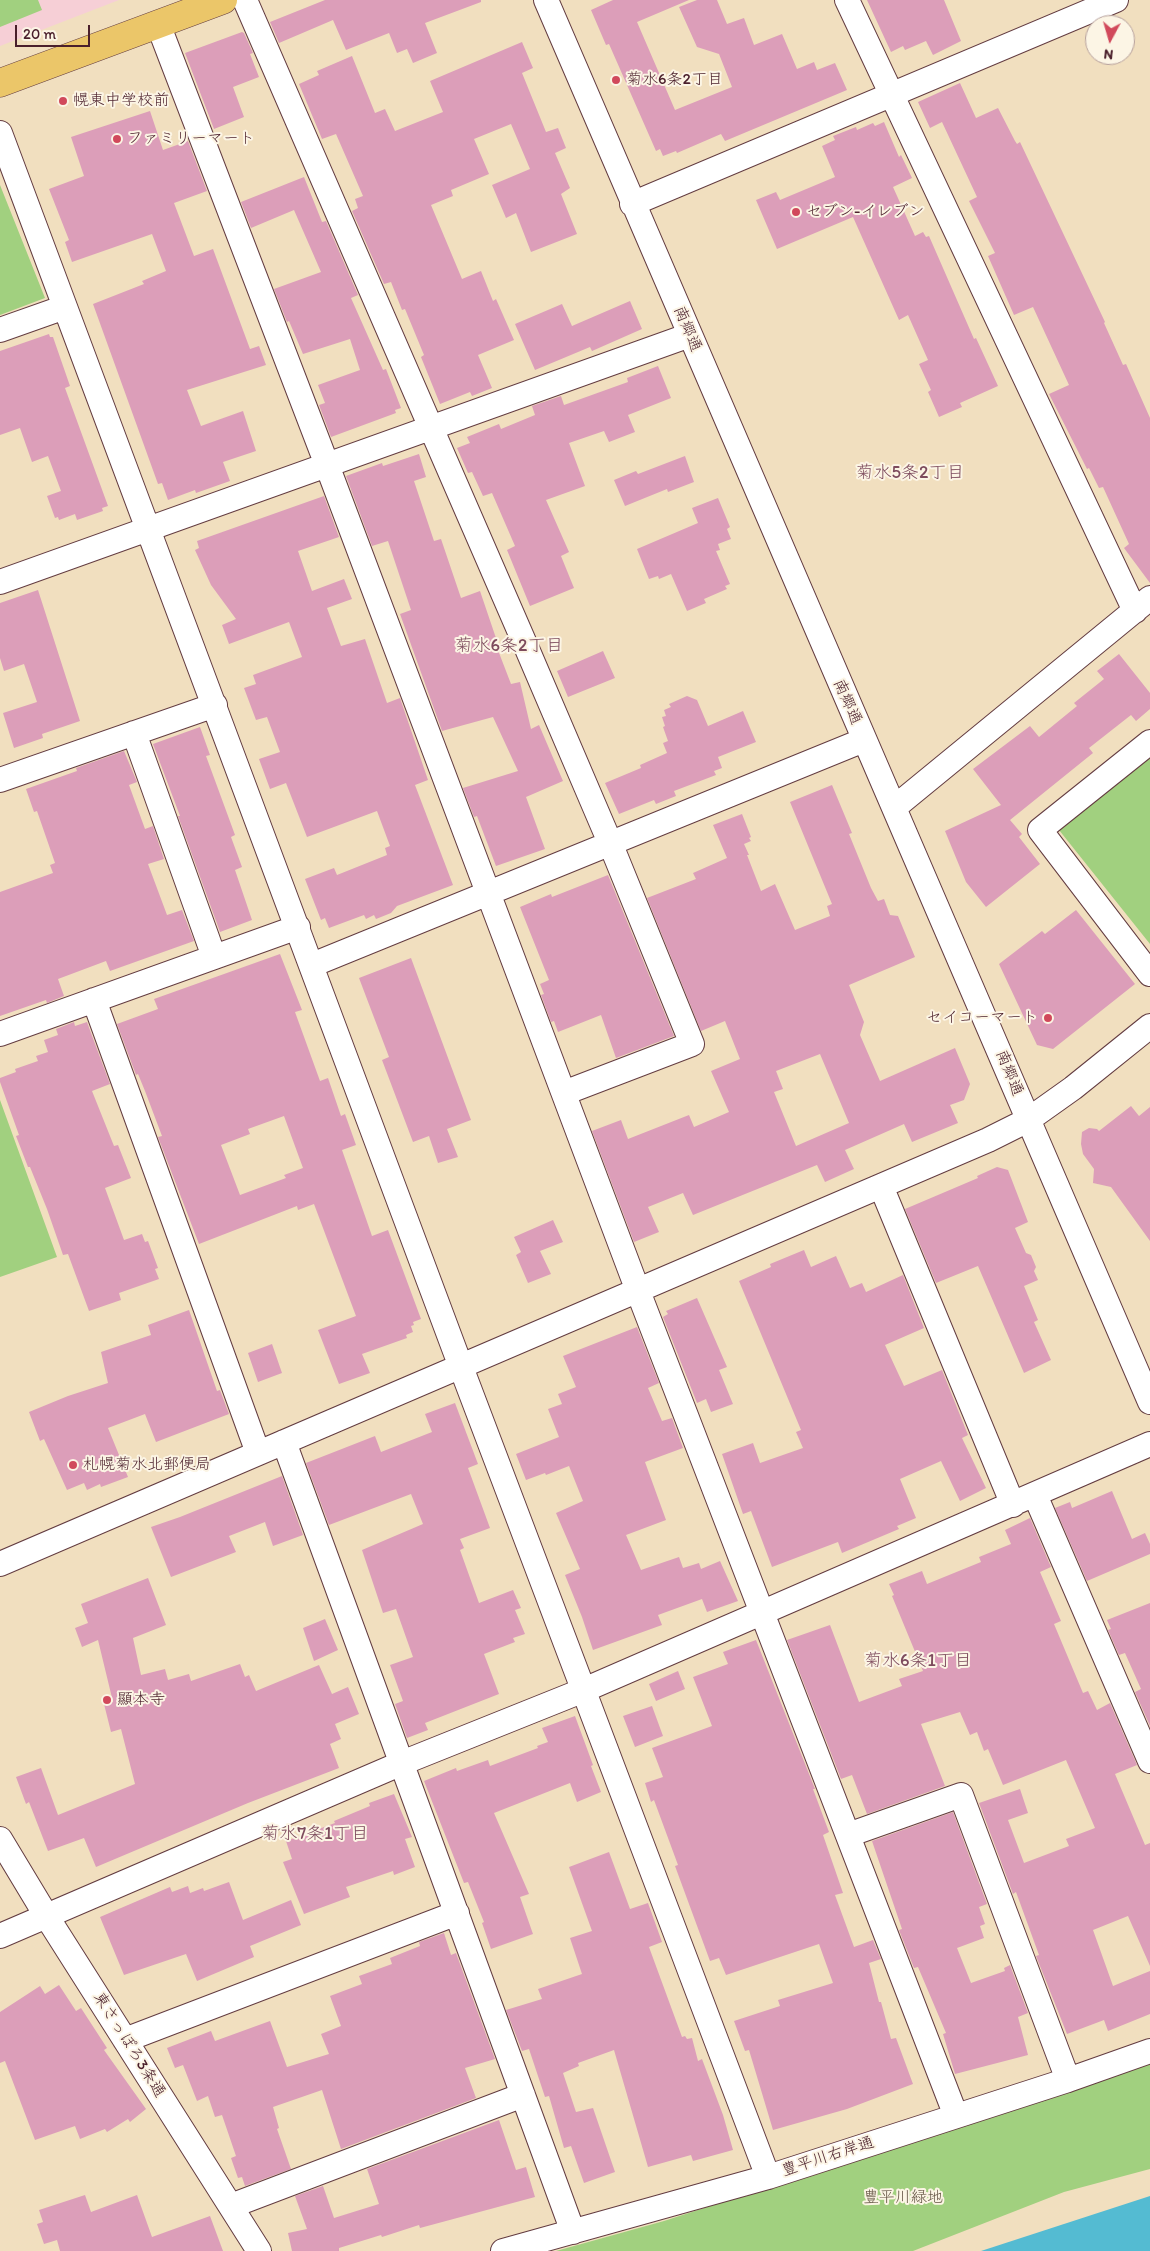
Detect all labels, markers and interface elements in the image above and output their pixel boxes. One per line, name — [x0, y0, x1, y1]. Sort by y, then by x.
scale bar — [18, 15, 92, 47]
north arrow — [1085, 15, 1135, 65]
text: 20 m — [23, 25, 56, 43]
text: N — [1103, 45, 1114, 63]
place label: 菊水6条2丁目 — [626, 70, 723, 90]
marker: 菊水6条2丁目 — [610, 74, 622, 86]
place label: 幌東中学校前 — [73, 91, 169, 111]
marker: 幌東中学校前 — [57, 95, 69, 107]
place label: ファミリーマート — [127, 129, 255, 149]
marker: ファミリーマート — [111, 133, 123, 145]
place label: セブン-イレブン — [806, 202, 924, 222]
marker: セブン-イレブン — [790, 206, 802, 218]
street label: 南郷通 — [669, 303, 705, 355]
district label: 菊水5条2丁目 — [856, 462, 964, 484]
district label: 菊水6条2丁目 — [455, 635, 563, 657]
street label: 南郷通 — [828, 676, 866, 728]
place label: セイコーマート — [926, 1008, 1038, 1028]
marker: セイコーマート — [1042, 1012, 1054, 1024]
street label: 南郷通 — [991, 1047, 1027, 1099]
place label: 札幌菊水北郵便局 — [83, 1455, 211, 1475]
marker: 札幌菊水北郵便局 — [67, 1459, 79, 1471]
district label: 菊水6条1丁目 — [864, 1650, 972, 1672]
place label: 顯本寺 — [117, 1690, 165, 1710]
marker: 顯本寺 — [101, 1694, 113, 1706]
district label: 菊水7条1丁目 — [261, 1823, 369, 1845]
street label: 東さっぽろ3条通 — [89, 1989, 169, 2101]
street label: 豊平川右岸通 — [779, 2133, 877, 2181]
park label: 豊平川緑地 — [863, 2188, 943, 2208]

